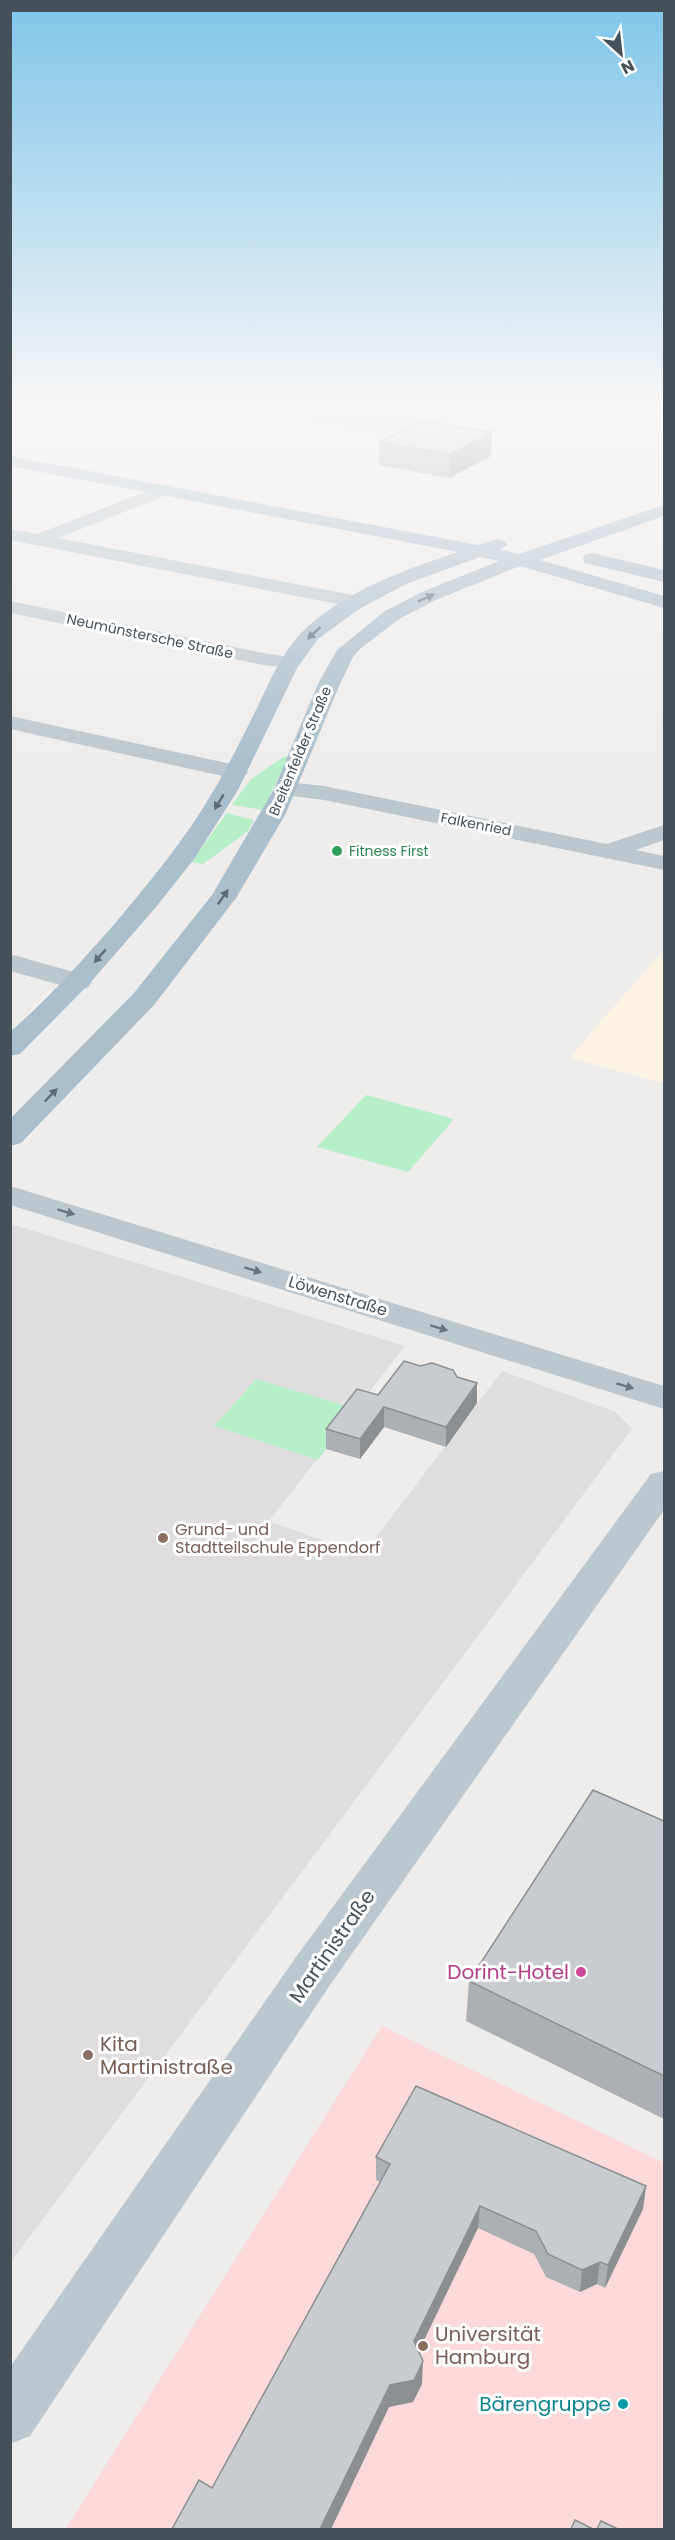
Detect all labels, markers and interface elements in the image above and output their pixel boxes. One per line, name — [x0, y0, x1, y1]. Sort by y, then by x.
north arrow — [591, 24, 651, 84]
text: N — [617, 54, 638, 80]
one-way arrow — [418, 593, 435, 602]
street label: Neumünstersche Straße — [65, 609, 235, 663]
one-way arrow — [306, 626, 321, 640]
street label: Breitenfelder Straße — [264, 683, 336, 819]
one-way arrow — [213, 794, 224, 810]
street label: Falkenried — [439, 807, 513, 841]
place label: Fitness First — [349, 841, 429, 861]
marker: Fitness First — [330, 844, 344, 858]
one-way arrow — [217, 890, 229, 906]
one-way arrow — [94, 948, 107, 963]
one-way arrow — [44, 1088, 58, 1102]
one-way arrow — [57, 1208, 75, 1218]
one-way arrow — [244, 1266, 262, 1275]
street label: Löwenstraße — [286, 1270, 390, 1322]
one-way arrow — [430, 1324, 448, 1333]
one-way arrow — [616, 1382, 634, 1391]
place label: Grund- und Stadtteilschule Eppendorf — [175, 1518, 380, 1559]
marker: Grund- und Stadtteilschule Eppendorf — [156, 1531, 170, 1545]
street label: Martinistraße — [282, 1884, 382, 2008]
place label: Dorint-Hotel — [447, 1958, 569, 1986]
marker: Dorint-Hotel — [574, 1965, 588, 1979]
place label: Kita Martinistraße — [100, 2030, 233, 2081]
marker: Kita Martinistraße — [81, 2048, 95, 2062]
place label: Universität Hamburg — [435, 2320, 541, 2371]
marker: Universität Hamburg — [416, 2339, 430, 2353]
place label: Bärengruppe — [479, 2390, 611, 2418]
marker: Bärengruppe — [616, 2397, 630, 2411]

